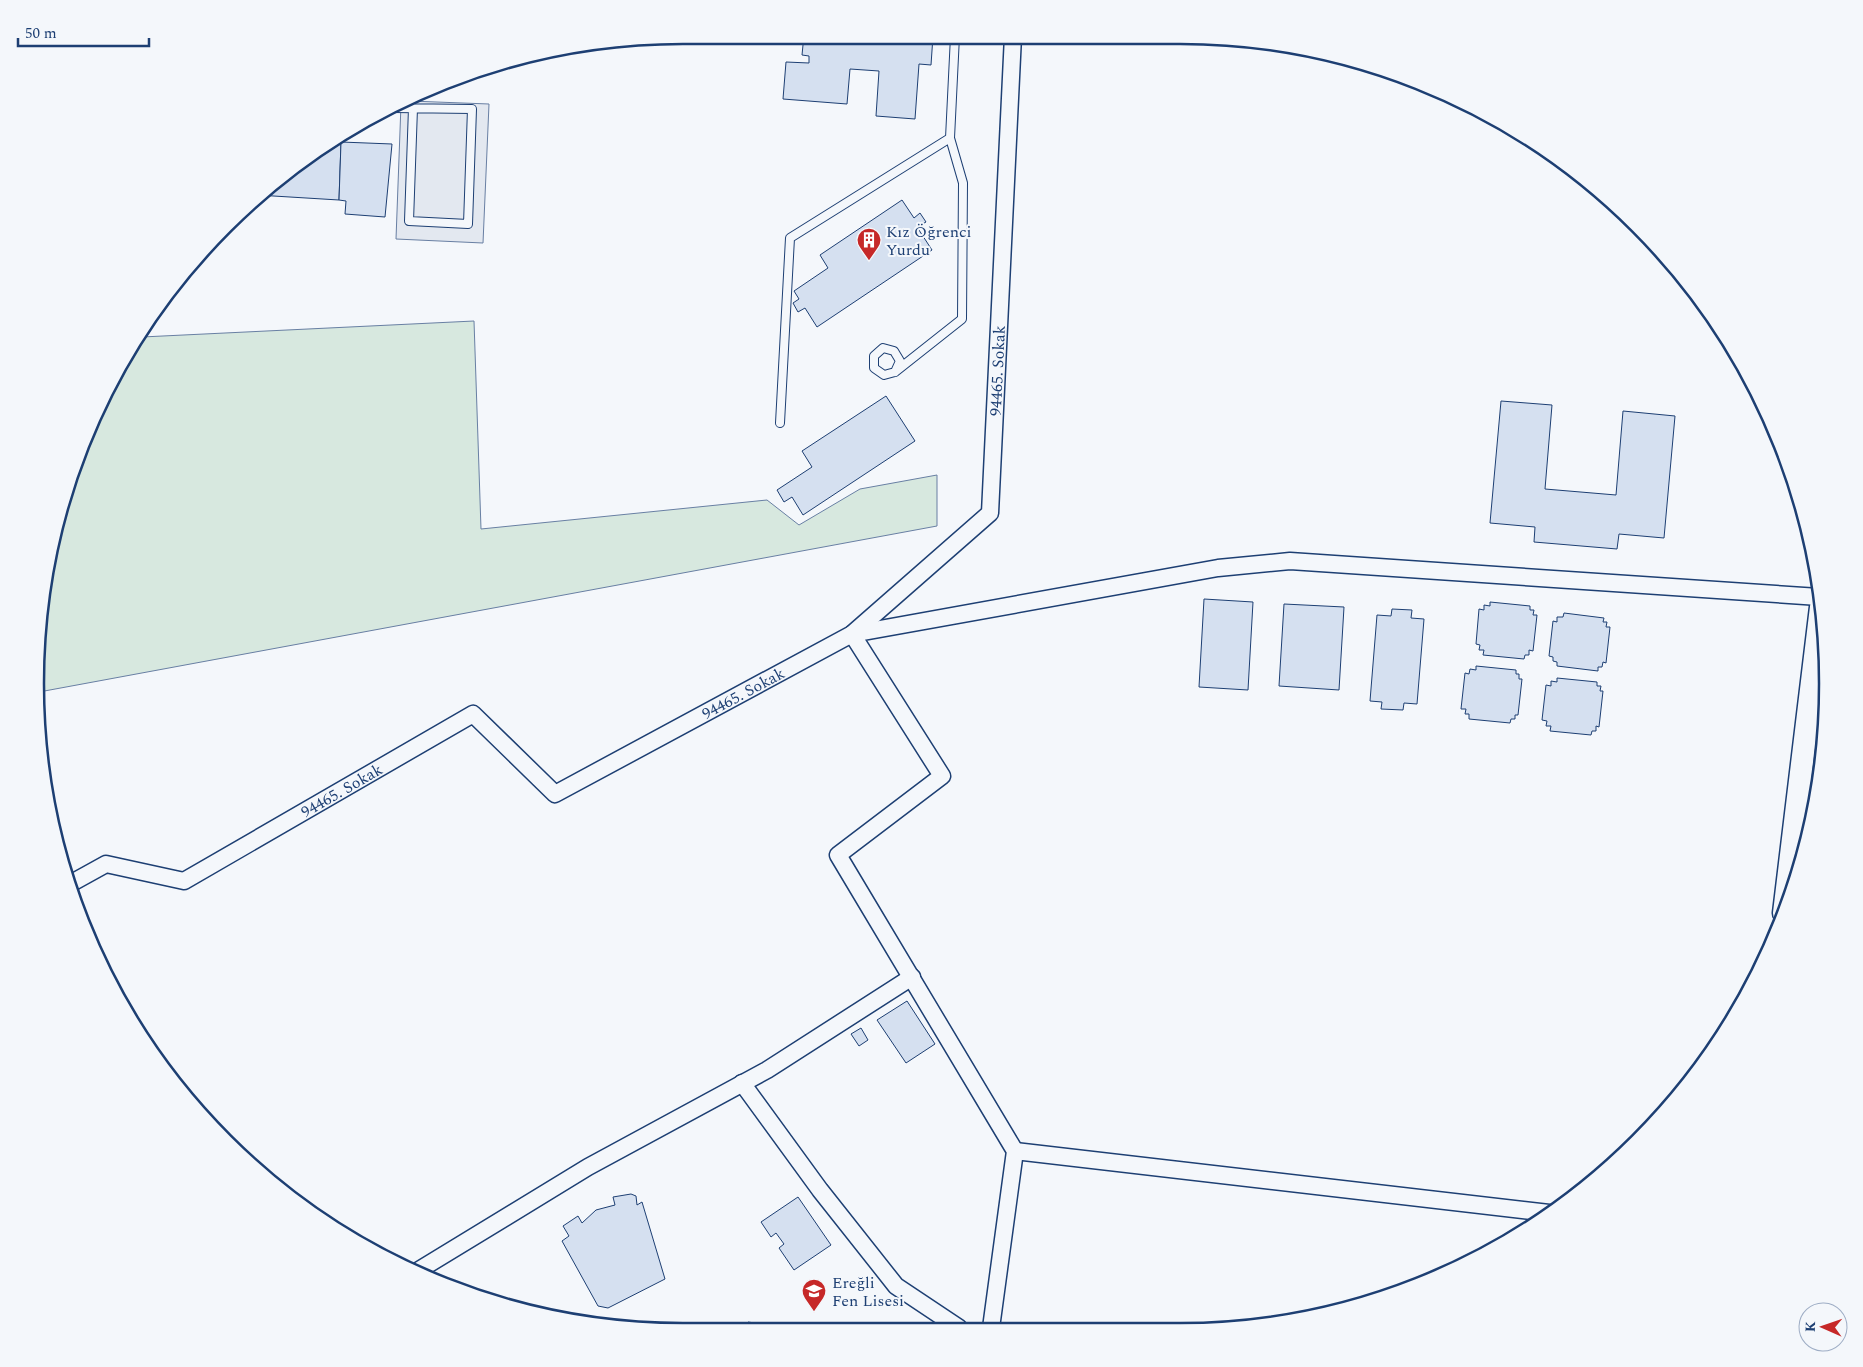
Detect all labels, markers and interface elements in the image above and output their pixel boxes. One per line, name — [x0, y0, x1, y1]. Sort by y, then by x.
scale bar — [18, 15, 149, 47]
text: 50 m — [25, 22, 57, 45]
place label: Kız Öğrenci Yurdu — [886, 220, 972, 262]
building icon: Kız Öğrenci Yurdu — [856, 227, 882, 261]
street label: 94465. Sokak — [984, 325, 1012, 417]
street label: 94465. Sokak — [698, 661, 789, 726]
street label: 94465. Sokak — [296, 758, 387, 824]
place label: Ereğli Fen Lisesi — [832, 1271, 904, 1313]
school or university icon: Ereğli Fen Lisesi — [801, 1278, 827, 1312]
north arrow — [1798, 1302, 1848, 1352]
text: K — [1800, 1321, 1821, 1332]

